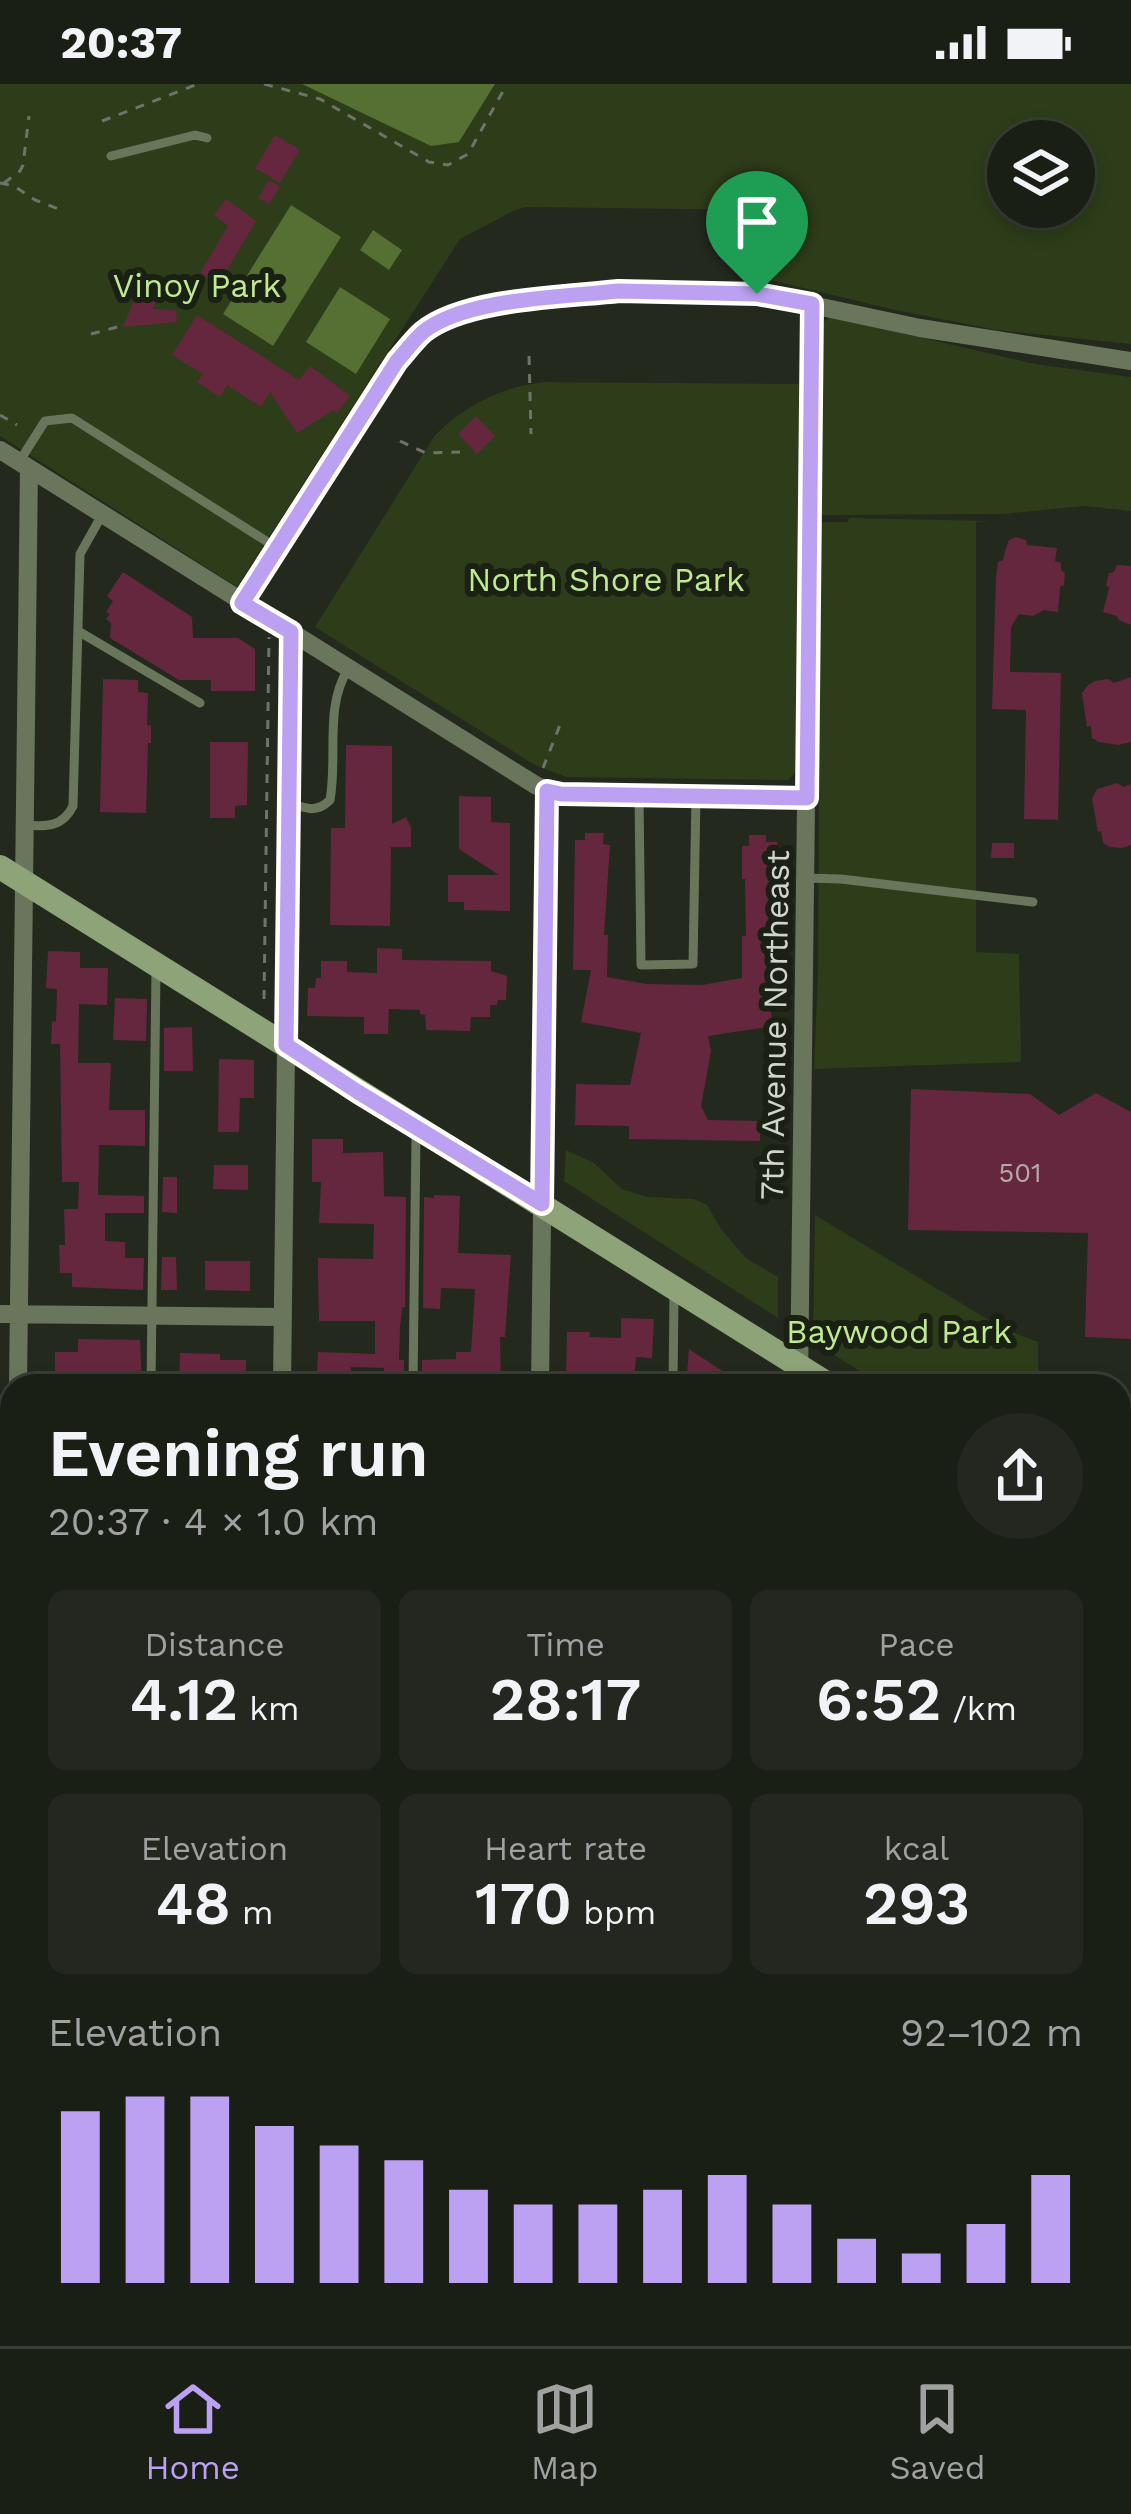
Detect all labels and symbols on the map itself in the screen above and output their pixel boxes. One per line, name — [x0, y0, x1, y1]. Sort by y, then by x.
pin — [706, 171, 808, 294]
park label: Vinoy Park — [113, 266, 281, 305]
park label: North Shore Park — [467, 560, 745, 599]
street label: 7th Avenue Northeast — [752, 849, 797, 1200]
house number: 501 — [998, 1157, 1042, 1189]
park label: Baywood Park — [786, 1312, 1012, 1351]

